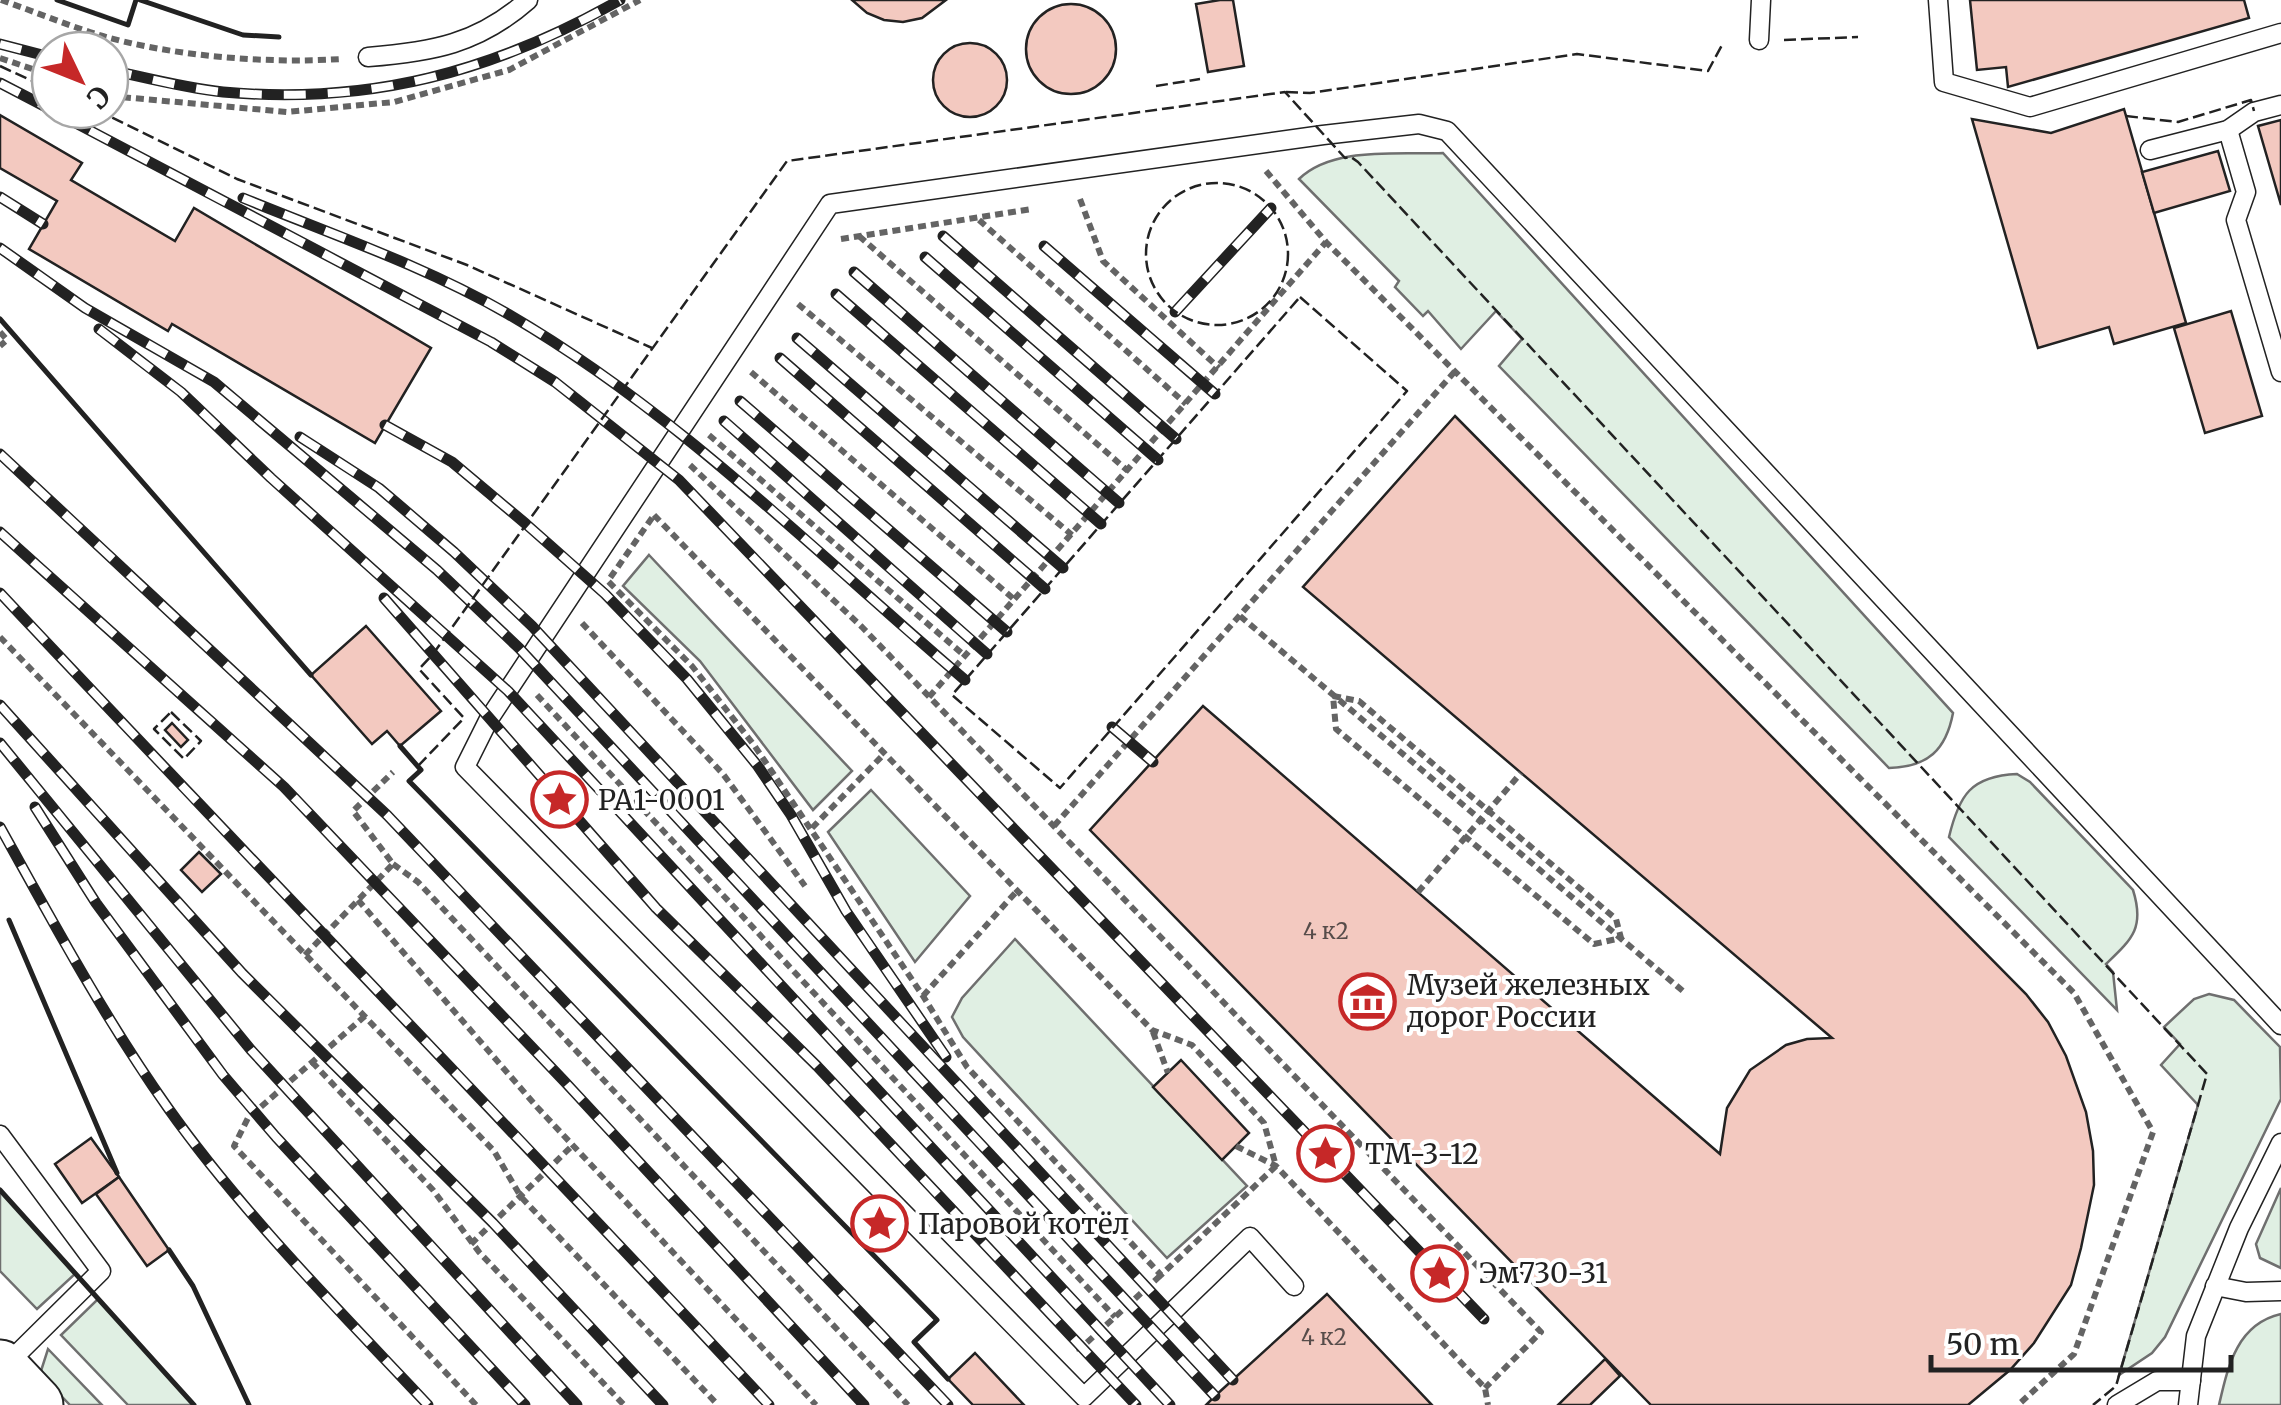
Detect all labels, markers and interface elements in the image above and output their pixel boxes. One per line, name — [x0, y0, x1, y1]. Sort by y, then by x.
north arrow — [30, 30, 130, 130]
text: С — [79, 78, 118, 116]
place icon: РА1-0001 — [529, 770, 589, 830]
place label: РА1-0001 — [598, 782, 725, 818]
house number: 4 к2 — [1303, 917, 1349, 945]
place label: Музей железных дорог России — [1406, 967, 1650, 1035]
museum icon: Музей железных дорог России — [1338, 971, 1398, 1031]
place icon: ТМ-3-12 — [1296, 1124, 1356, 1184]
place label: ТМ-3-12 — [1365, 1136, 1479, 1172]
place icon: Паровой котёл — [849, 1194, 909, 1254]
place label: Паровой котёл — [918, 1206, 1130, 1242]
place icon: Эм730-31 — [1410, 1243, 1470, 1303]
place label: Эм730-31 — [1479, 1255, 1608, 1291]
scale bar — [1931, 1310, 2231, 1372]
house number: 4 к2 — [1301, 1323, 1347, 1351]
text: 50 m — [1946, 1325, 2019, 1363]

